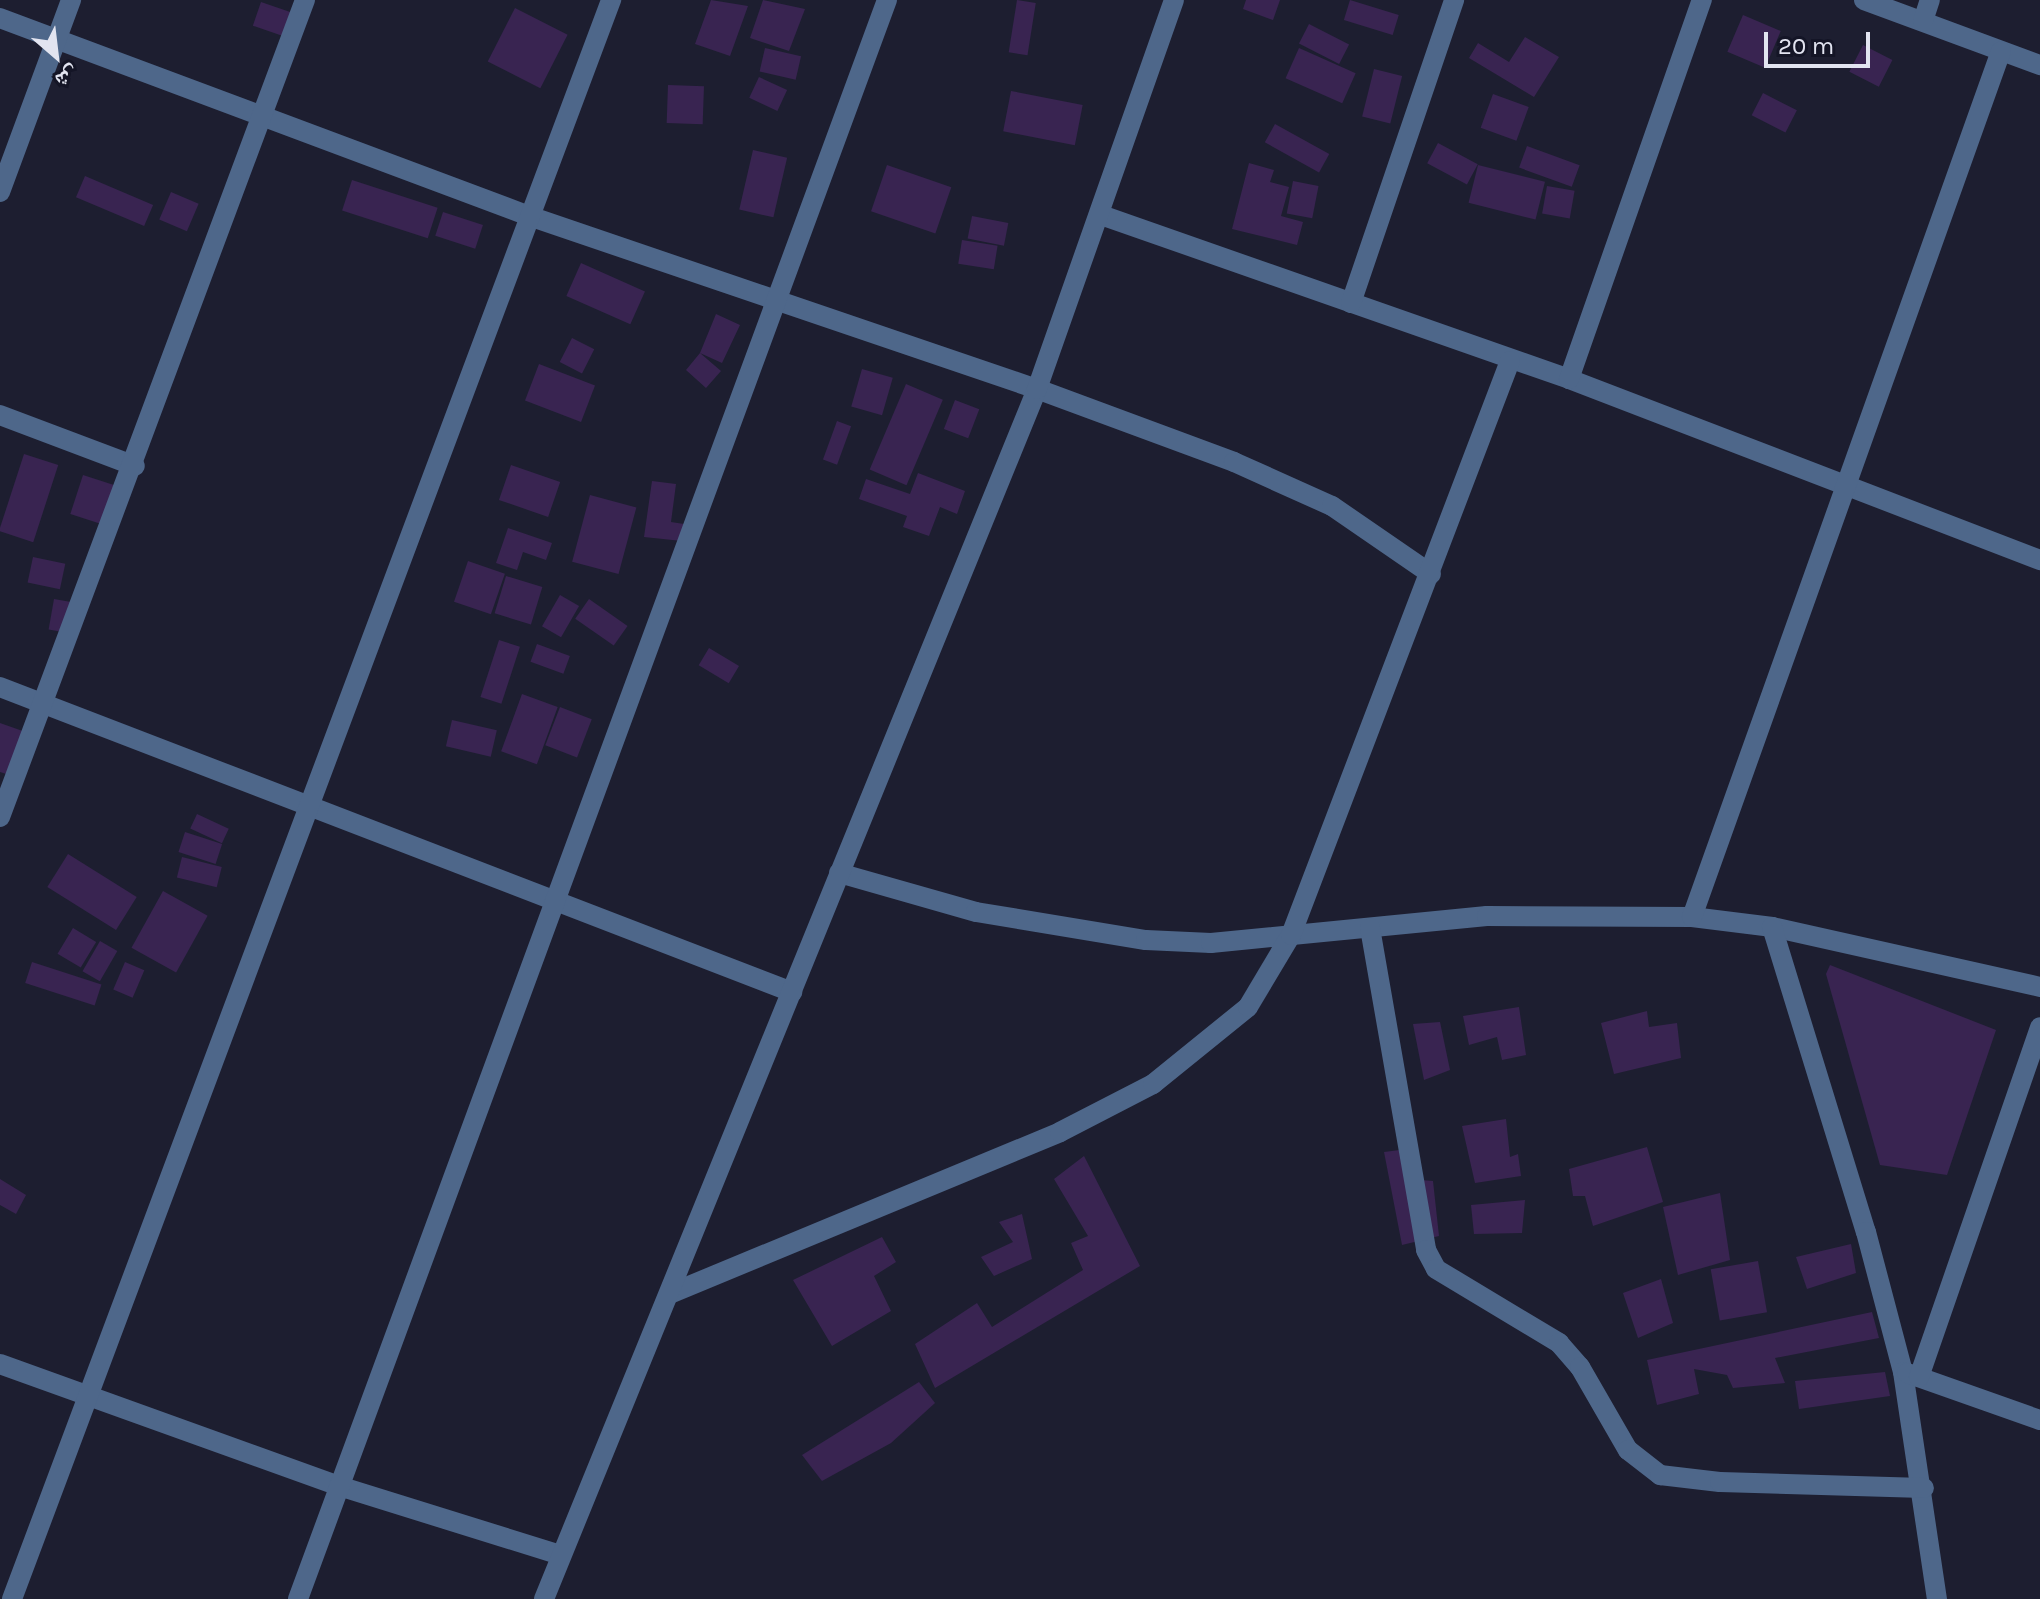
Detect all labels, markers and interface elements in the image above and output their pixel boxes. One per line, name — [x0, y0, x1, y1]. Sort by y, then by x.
north arrow — [16, 16, 96, 96]
scale bar — [1768, 16, 1874, 66]
text: 20 m — [1778, 32, 1834, 60]
text: ش — [51, 60, 84, 94]

